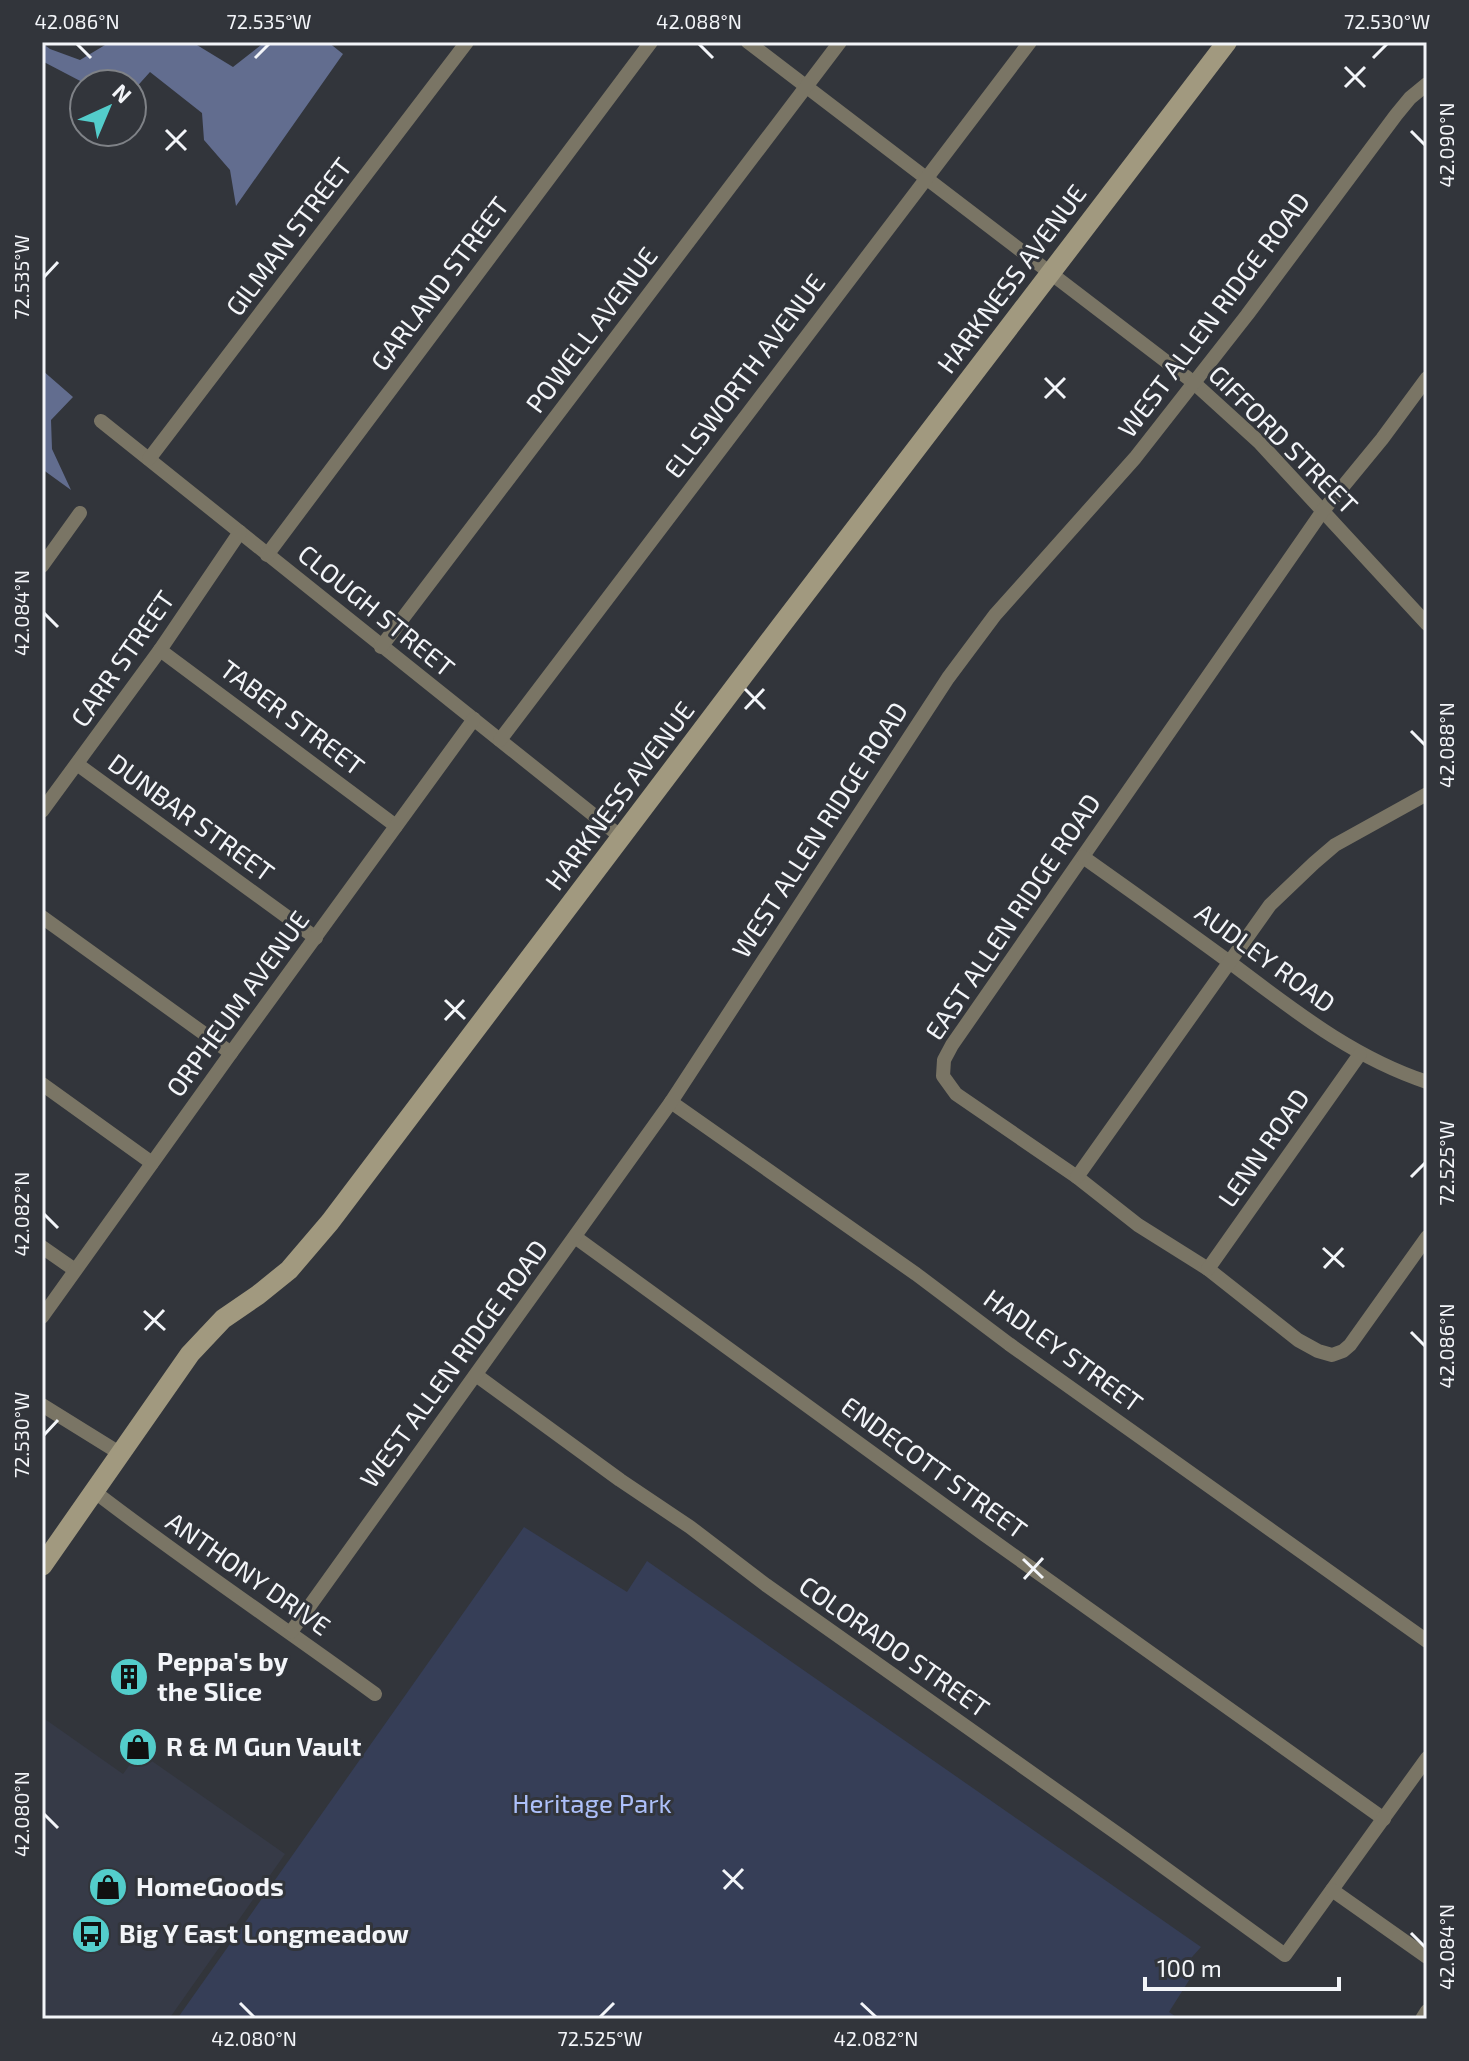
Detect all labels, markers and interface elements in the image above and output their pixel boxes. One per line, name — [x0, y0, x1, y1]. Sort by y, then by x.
text: 42.086°N — [34, 9, 120, 33]
text: 72.535°W — [227, 9, 311, 33]
text: 42.088°N — [656, 9, 742, 33]
text: 72.530°W — [1344, 9, 1430, 33]
north arrow — [68, 68, 148, 148]
text: N — [108, 78, 137, 108]
text: 42.090°N — [1434, 102, 1458, 188]
street label: GILMAN STREET — [218, 151, 357, 321]
street label: HARKNESS AVENUE — [930, 178, 1092, 379]
street label: WEST ALLEN RIDGE ROAD — [1111, 186, 1315, 443]
street label: GARLAND STREET — [363, 190, 514, 376]
text: 72.535°W — [9, 235, 33, 319]
street label: POWELL AVENUE — [519, 240, 663, 418]
street label: ELLSWORTH AVENUE — [657, 267, 831, 483]
street label: GIFFORD STREET — [1203, 358, 1365, 520]
street label: CLOUGH STREET — [293, 537, 461, 682]
text: 42.084°N — [9, 570, 33, 656]
street label: CARR STREET — [63, 584, 180, 732]
street label: TABER STREET — [215, 653, 371, 781]
street label: HARKNESS AVENUE — [538, 695, 700, 896]
street label: WEST ALLEN RIDGE ROAD — [724, 695, 913, 963]
text: 42.088°N — [1434, 702, 1458, 788]
street label: DUNBAR STREET — [103, 746, 281, 887]
street label: EAST ALLEN RIDGE ROAD — [918, 787, 1106, 1045]
street label: AUDLEY ROAD — [1190, 896, 1342, 1018]
street label: ORPHEUM AVENUE — [159, 904, 315, 1102]
street label: LENN ROAD — [1211, 1082, 1315, 1212]
text: 72.525°W — [1434, 1120, 1458, 1205]
text: 42.082°N — [9, 1172, 33, 1256]
street label: WEST ALLEN RIDGE ROAD — [352, 1233, 553, 1493]
street label: HADLEY STREET — [978, 1282, 1149, 1418]
text: 42.086°N — [1434, 1303, 1458, 1389]
street label: ENDECOTT STREET — [836, 1389, 1034, 1544]
text: 72.530°W — [9, 1392, 33, 1478]
street label: ANTHONY DRIVE — [161, 1505, 337, 1641]
street label: COLORADO STREET — [794, 1569, 996, 1723]
place label: Peppa's by the Slice — [157, 1645, 289, 1706]
building icon: Peppa's by the Slice — [108, 1656, 150, 1698]
shop icon: R & M Gun Vault — [117, 1726, 159, 1768]
place label: R & M Gun Vault — [166, 1730, 362, 1761]
text: 42.080°N — [9, 1771, 33, 1857]
park label: Heritage Park — [512, 1787, 672, 1818]
shop icon: HomeGoods — [87, 1866, 129, 1908]
place label: HomeGoods — [136, 1870, 284, 1901]
text: 42.084°N — [1434, 1904, 1458, 1990]
bus stop icon: Big Y East Longmeadow — [70, 1913, 112, 1955]
place label: Big Y East Longmeadow — [119, 1917, 409, 1948]
scale bar — [1145, 1941, 1339, 1991]
text: 100 m — [1157, 1953, 1222, 1982]
text: 42.080°N — [211, 2026, 297, 2050]
text: 72.525°W — [558, 2026, 643, 2050]
text: 42.082°N — [834, 2026, 918, 2050]

